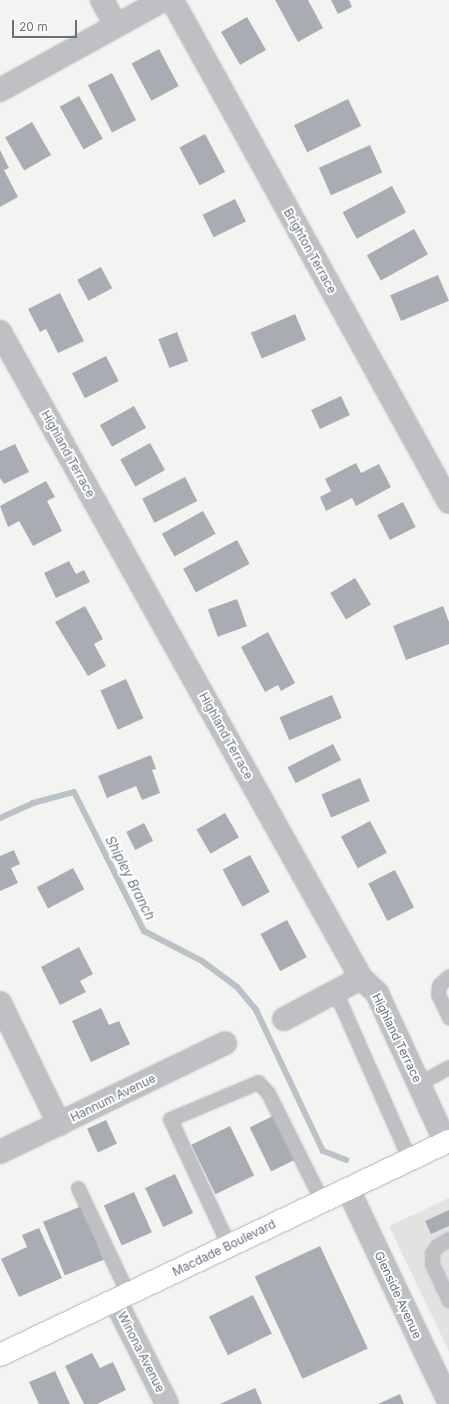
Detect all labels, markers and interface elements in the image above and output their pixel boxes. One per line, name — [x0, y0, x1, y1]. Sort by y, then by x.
scale bar — [14, 12, 79, 38]
text: 20 m — [19, 19, 48, 34]
street label: Brighton Terrace — [281, 206, 339, 296]
street label: Highland Terrace — [38, 408, 98, 500]
street label: Highland Terrace — [196, 690, 256, 782]
water label: Shipley Branch — [102, 833, 158, 923]
street label: Highland Terrace — [369, 991, 425, 1085]
street label: Hannum Avenue — [68, 1071, 158, 1125]
street label: Macdade Boulevard — [170, 1217, 278, 1279]
street label: Glenside Avenue — [371, 1249, 425, 1341]
street label: Winona Avenue — [115, 1309, 167, 1395]

